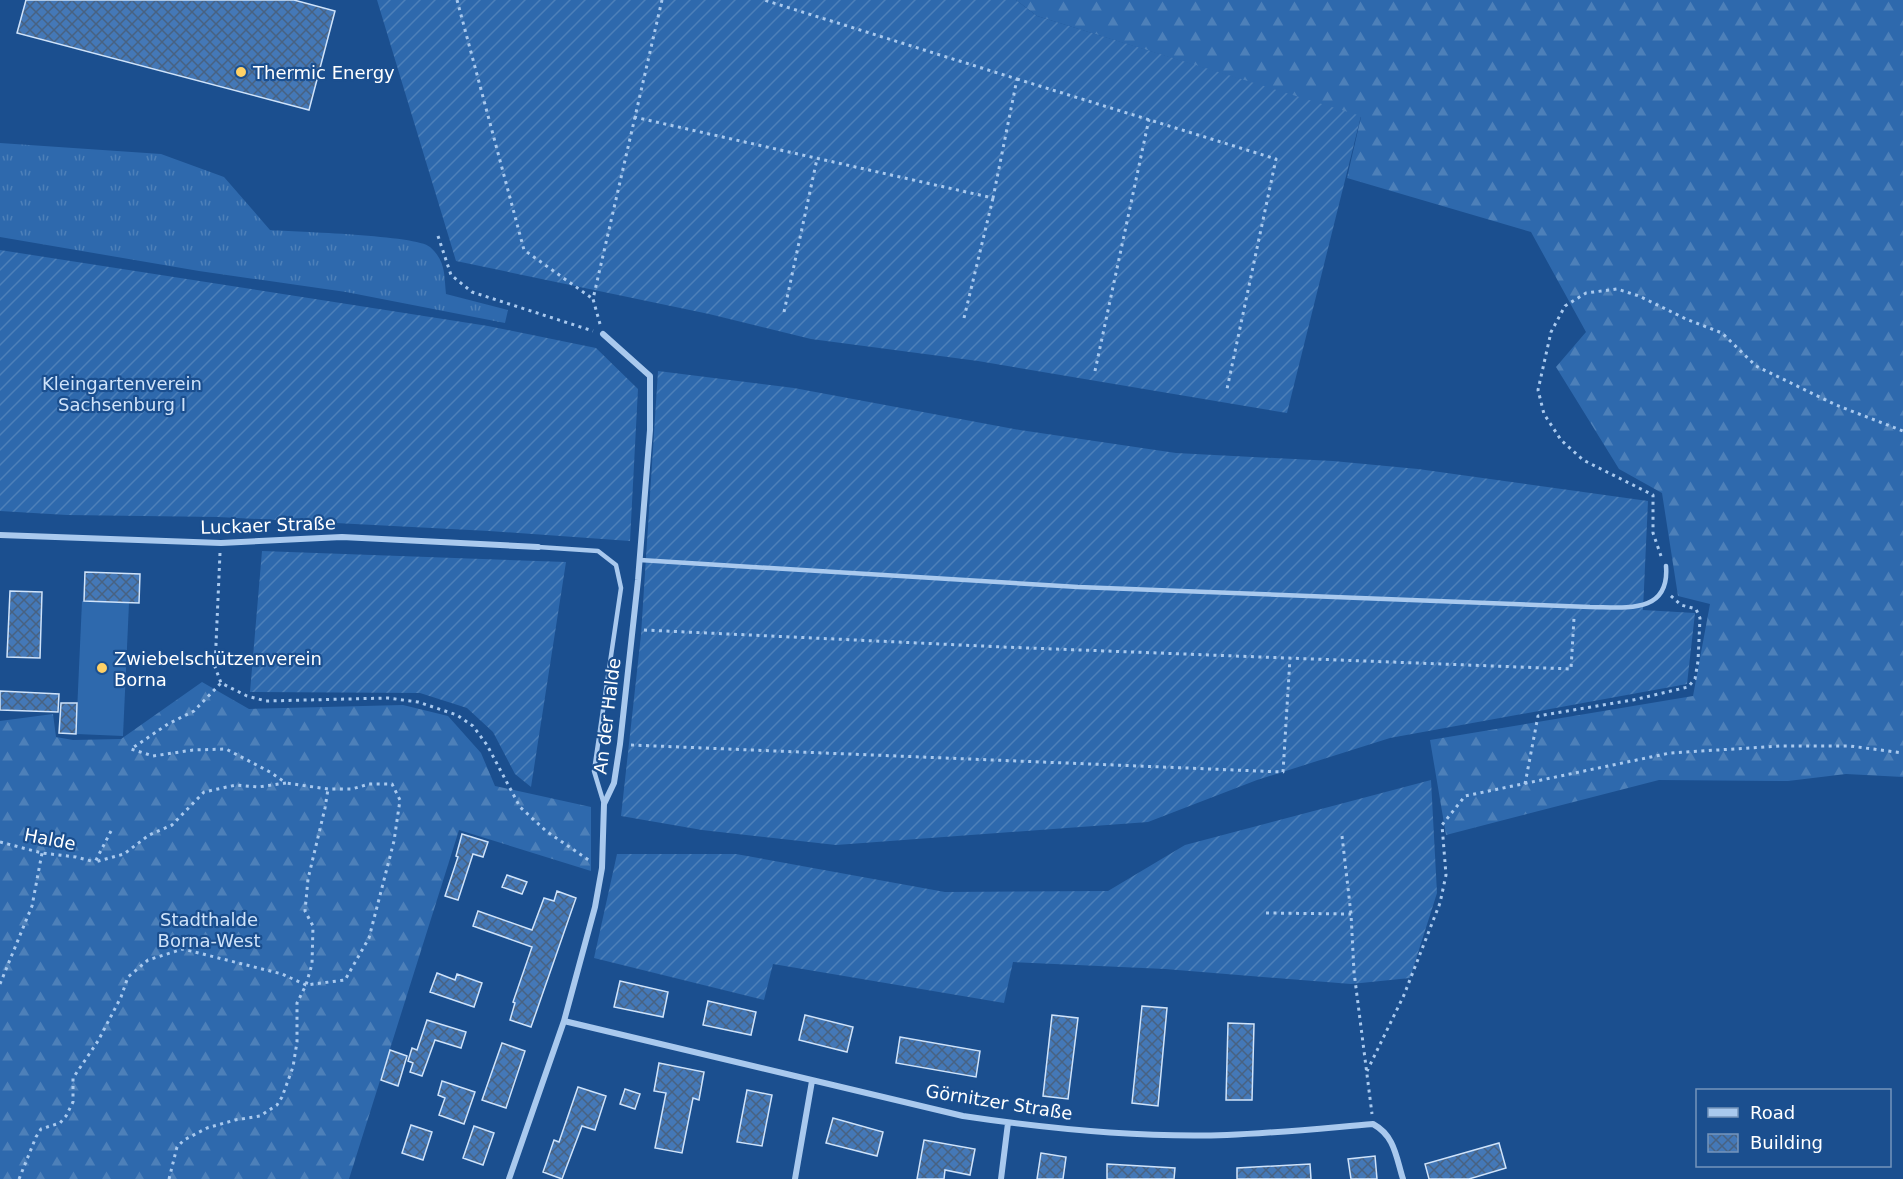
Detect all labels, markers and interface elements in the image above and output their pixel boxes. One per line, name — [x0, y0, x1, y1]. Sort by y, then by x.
place label: Thermic Energy — [252, 62, 395, 83]
marker: Thermic Energy — [234, 65, 248, 79]
park label: Kleingartenverein Sachsenburg I — [42, 373, 202, 415]
street label: Luckaer Straße — [200, 512, 336, 538]
place label: Zwiebelschützenverein Borna — [114, 648, 322, 690]
street label: An der Halde — [589, 657, 625, 775]
marker: Zwiebelschützenverein Borna — [95, 661, 109, 675]
street label: Halde — [22, 824, 78, 854]
park label: Stadthalde Borna-West — [158, 909, 260, 951]
street label: Görnitzer Straße — [924, 1080, 1074, 1124]
legend — [1696, 1089, 1891, 1167]
text: Road — [1750, 1102, 1795, 1123]
text: Building — [1750, 1132, 1823, 1153]

